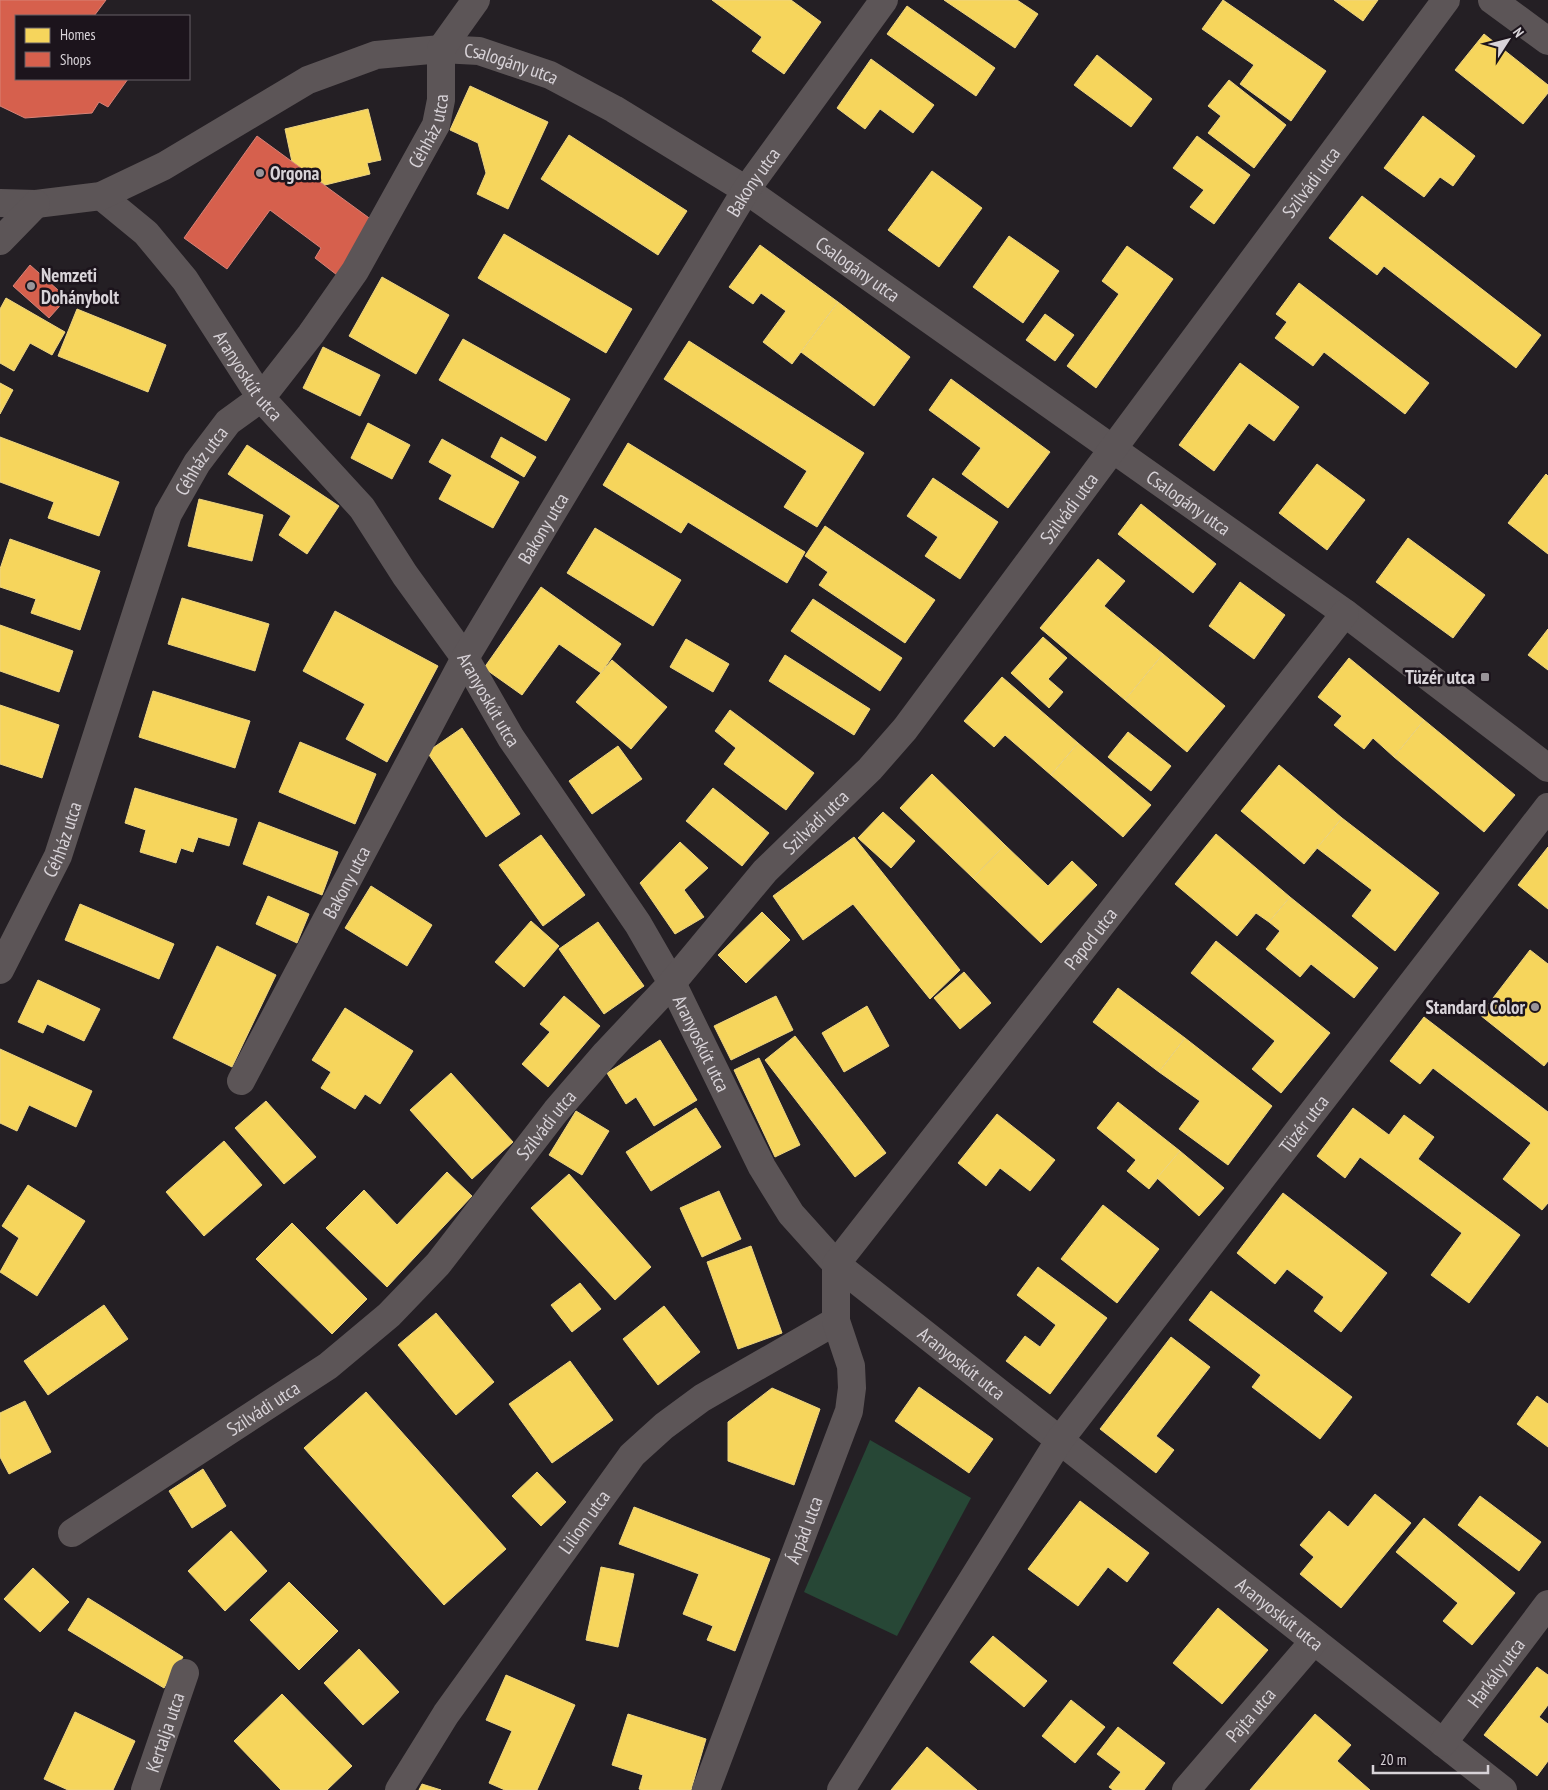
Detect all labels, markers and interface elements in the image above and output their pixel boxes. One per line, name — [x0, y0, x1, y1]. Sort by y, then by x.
legend — [15, 15, 190, 80]
north arrow — [1483, 15, 1533, 65]
text: N — [1509, 24, 1528, 41]
text: Homes — [60, 25, 96, 44]
street label: Csalogány utca — [464, 38, 563, 89]
text: Shops — [60, 50, 91, 69]
street label: Céhház utca — [403, 94, 453, 172]
street label: Szilvádi utca — [1277, 142, 1345, 222]
street label: Bakony utca — [721, 143, 785, 221]
place label: Orgona — [270, 161, 319, 185]
marker: Orgona — [254, 167, 266, 179]
street label: Csalogány utca — [811, 231, 905, 307]
place label: Nemzeti Dohánybolt — [41, 263, 120, 309]
marker: Nemzeti Dohánybolt — [25, 280, 37, 292]
street label: Aranyoskút utca — [209, 326, 288, 426]
street label: Céhház utca — [169, 421, 233, 499]
street label: Csalogány utca — [1142, 465, 1235, 541]
street label: Szilvádi utca — [1035, 468, 1103, 549]
street label: Bakony utca — [512, 488, 573, 568]
street label: Aranyoskút utca — [452, 648, 525, 751]
place label: Tüzér utca — [1405, 665, 1475, 689]
marker: Tüzér utca — [1479, 671, 1491, 683]
street label: Szilvádi utca — [778, 784, 854, 859]
street label: Céhház utca — [37, 799, 87, 881]
street label: Bakony utca — [317, 842, 375, 923]
street label: Papod utca — [1059, 903, 1122, 974]
street label: Aranyoskút utca — [668, 991, 735, 1096]
place label: Standard Color — [1426, 995, 1525, 1019]
marker: Standard Color — [1529, 1001, 1541, 1013]
street label: Szilvádi utca — [511, 1085, 581, 1165]
street label: Tüzér utca — [1274, 1090, 1334, 1158]
street label: Aranyoskút utca — [913, 1321, 1010, 1405]
street label: Szilvádi utca — [222, 1376, 304, 1441]
street label: Liliom utca — [553, 1485, 615, 1558]
street label: Árpád utca — [781, 1493, 828, 1567]
street label: Aranyoskút utca — [1231, 1572, 1328, 1656]
street label: Harkály utca — [1462, 1633, 1530, 1712]
street label: Pajta utca — [1220, 1683, 1281, 1747]
street label: Kertalja utca — [140, 1689, 189, 1775]
scale bar — [1373, 1742, 1488, 1774]
text: 20 m — [1380, 1750, 1406, 1769]

